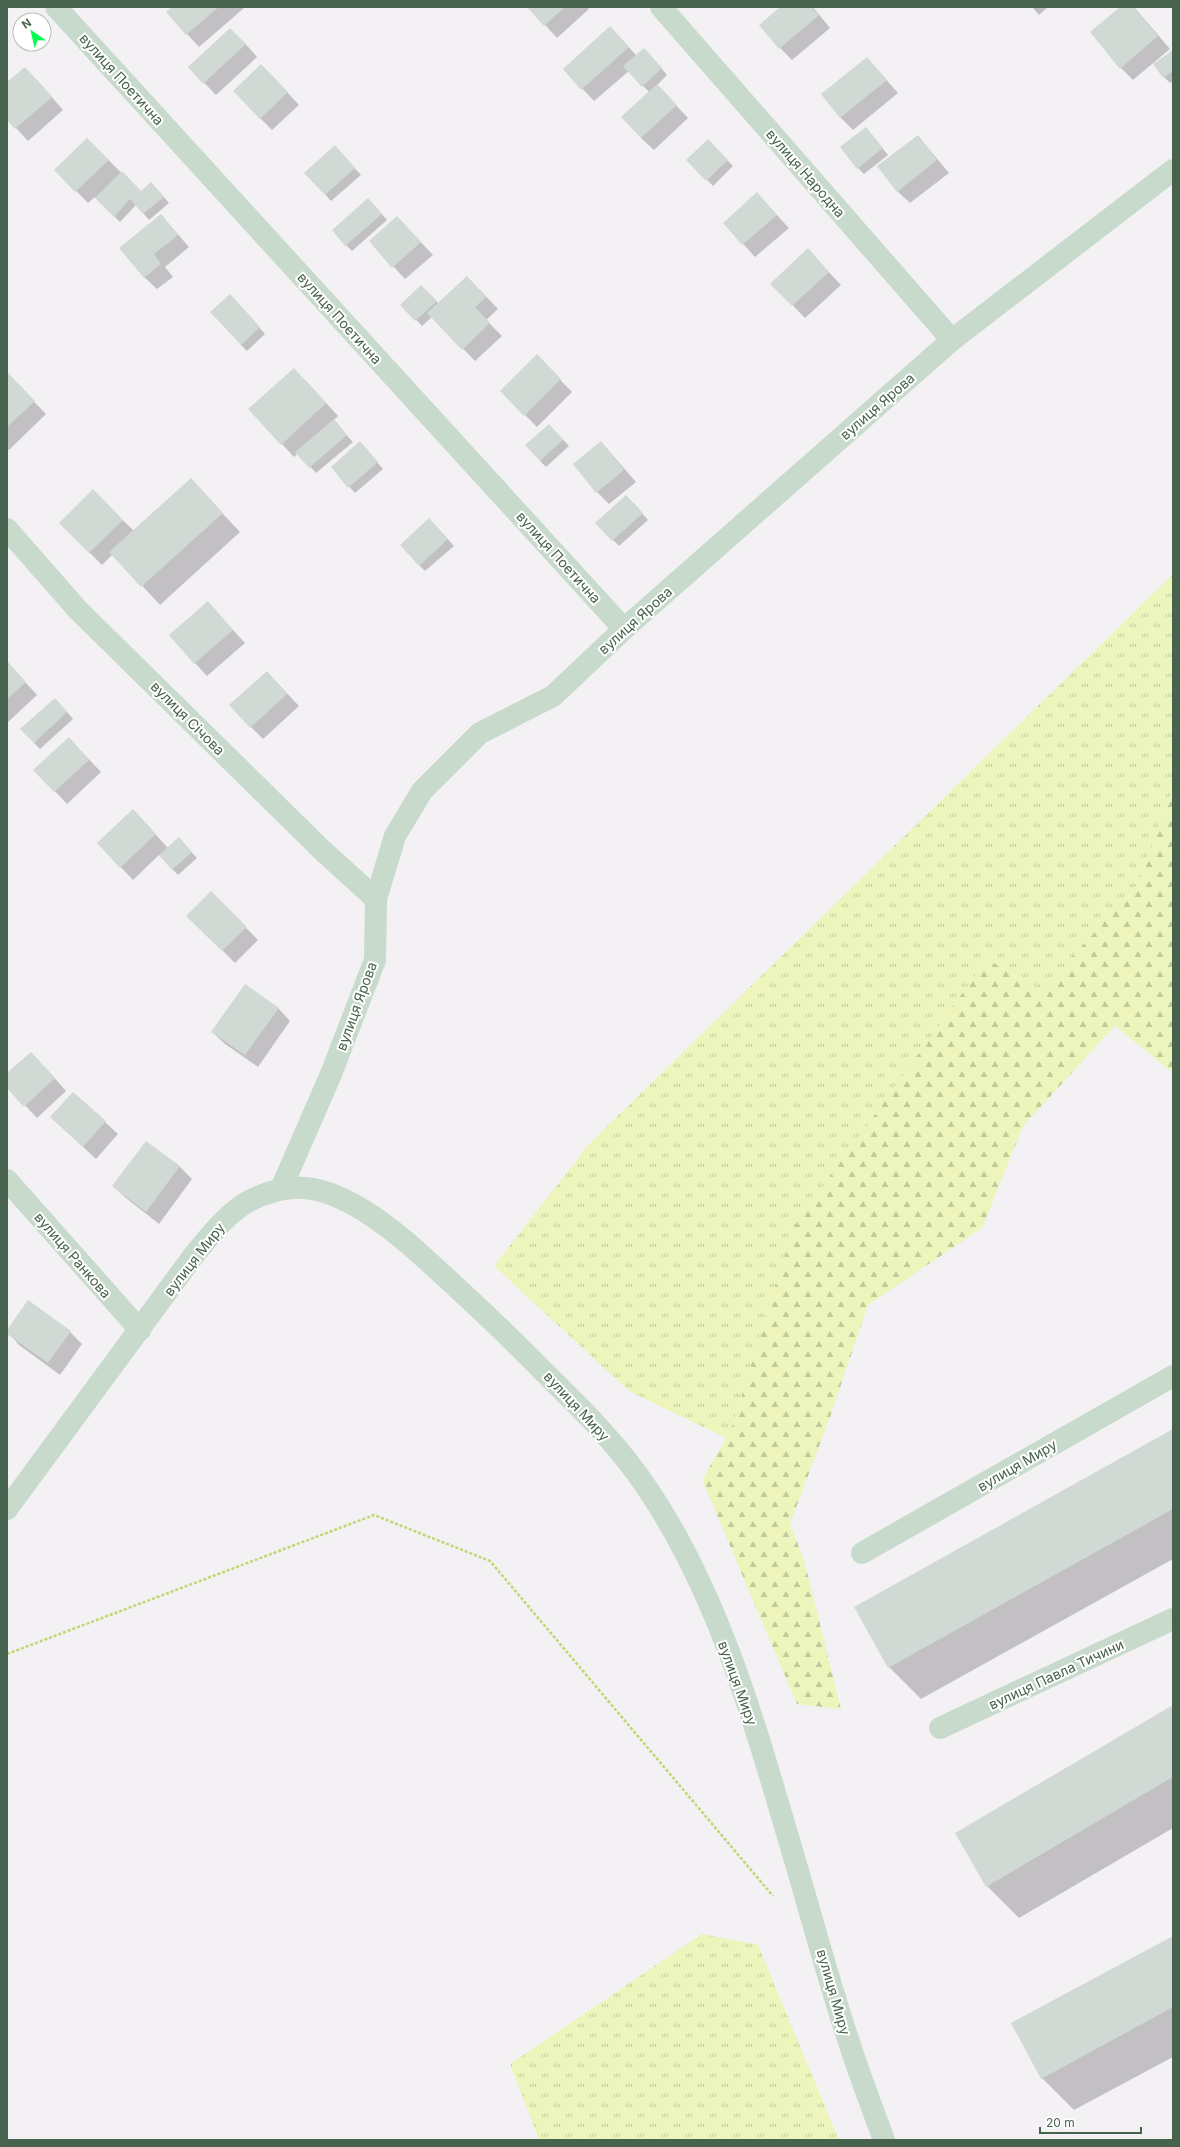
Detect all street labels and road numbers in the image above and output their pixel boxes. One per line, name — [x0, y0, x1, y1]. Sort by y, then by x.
street label: вулиця Поетична — [76, 30, 168, 128]
street label: вулиця Народна — [763, 125, 849, 221]
street label: вулиця Поетична — [294, 269, 386, 367]
street label: вулиця Ярова — [836, 369, 918, 443]
street label: вулиця Поетична — [513, 508, 605, 606]
street label: вулиця Ярова — [595, 582, 675, 658]
street label: вулиця Січова — [148, 678, 228, 758]
street label: вулиця Ярова — [332, 959, 380, 1053]
street label: вулиця Ранкова — [31, 1209, 115, 1301]
street label: вулиця Миру — [160, 1219, 228, 1299]
street label: вулиця Миру — [541, 1368, 614, 1444]
street label: вулиця Миру — [974, 1435, 1060, 1495]
street label: вулиця Павла Тичини — [986, 1635, 1126, 1713]
street label: вулиця Миру — [715, 1638, 761, 1728]
street label: вулиця Миру — [814, 1947, 854, 2037]

